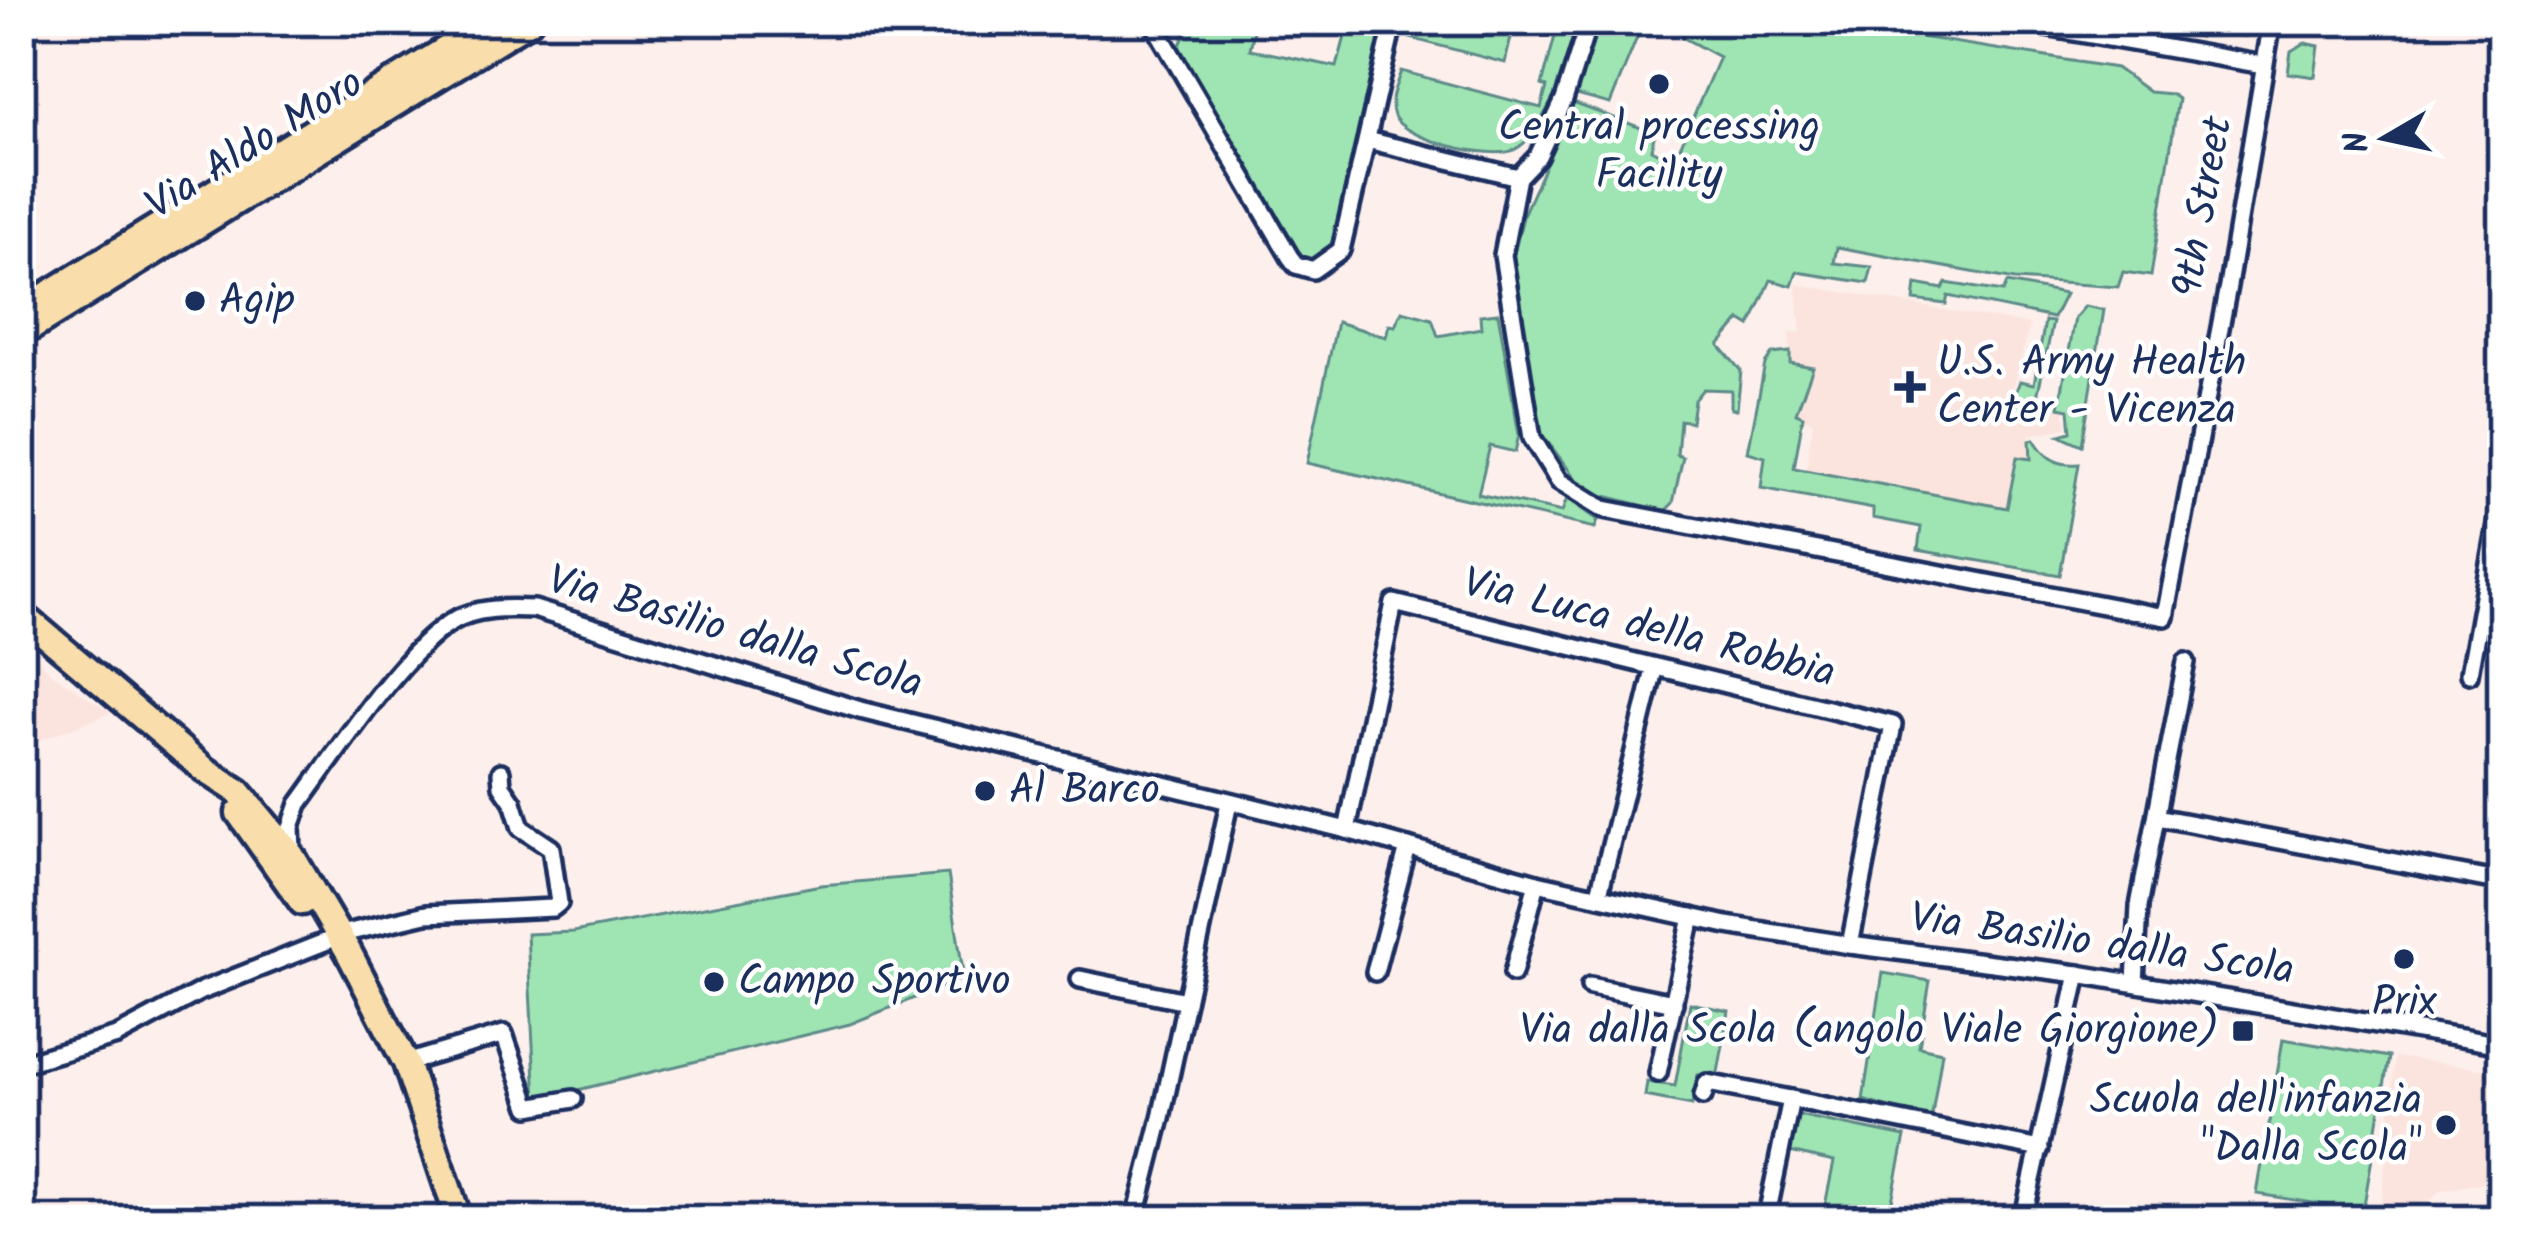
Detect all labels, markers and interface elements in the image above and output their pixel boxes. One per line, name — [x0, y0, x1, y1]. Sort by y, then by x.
street label: Via Aldo Moro — [133, 51, 377, 239]
marker: Central processing Facility — [1646, 71, 1672, 97]
north arrow — [2325, 78, 2445, 198]
place label: Central processing Facility — [1498, 95, 1820, 210]
street label: 9th Street — [2155, 111, 2253, 303]
text: N — [2331, 128, 2387, 157]
place label: Agip — [219, 268, 295, 335]
marker: Agip — [182, 288, 208, 314]
place label: U.S. Army Health Center - Vicenza — [1937, 330, 2246, 445]
marker: U.S. Army Health Center - Vicenza — [1894, 371, 1926, 403]
street label: Via Basilio dalla Scola — [540, 547, 930, 719]
street label: Via Luca della Robbia — [1456, 550, 1842, 708]
place label: Al Barco — [1009, 758, 1160, 825]
marker: Al Barco — [972, 778, 998, 804]
street label: Via Basilio dalla Scola — [1906, 885, 2298, 1005]
marker: Prix — [2391, 946, 2417, 972]
place label: Campo Sportivo — [738, 949, 1011, 1016]
marker: Campo Sportivo — [701, 969, 727, 995]
place label: Prix — [2372, 970, 2437, 1037]
place label: Via dalla Scola (angolo Viale Giorgione) — [1520, 998, 2219, 1065]
marker: Via dalla Scola (angolo Viale Giorgione) — [2230, 1018, 2256, 1044]
place label: Scuola dell'infanzia "Dalla Scola" — [2090, 1068, 2422, 1183]
marker: Scuola dell'infanzia "Dalla Scola" — [2433, 1112, 2459, 1138]

